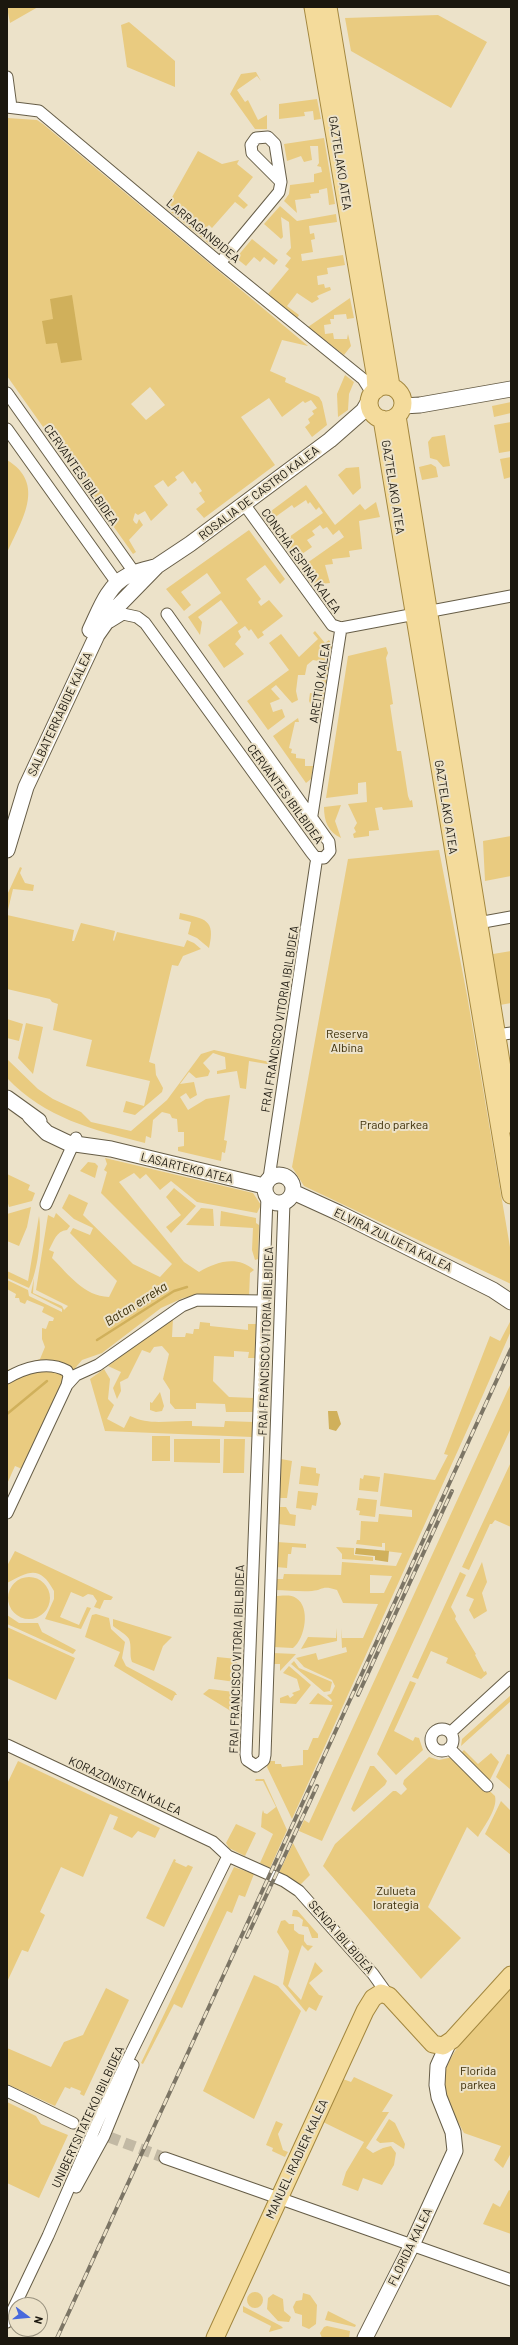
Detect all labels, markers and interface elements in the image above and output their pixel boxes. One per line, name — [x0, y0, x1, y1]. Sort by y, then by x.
street label: GAZTELAKO ATEA — [325, 115, 355, 211]
street label: LARRAGANBIDEA — [163, 196, 243, 266]
street label: CERVANTES IBILBIDEA — [41, 422, 121, 528]
street label: GAZTELAKO ATEA — [378, 439, 408, 535]
street label: ROSALIA DE CASTRO KALEA — [196, 443, 322, 543]
street label: CONCHA ESPINA KALEA — [258, 506, 344, 616]
street label: AREITIO KALEA — [307, 642, 333, 724]
street label: SALBATERRABIDE KALEA — [25, 650, 95, 778]
street label: CERVANTES IBILBIDEA — [244, 741, 326, 847]
street label: GAZTELAKO ATEA — [431, 759, 461, 855]
street label: FRAI FRANCISCO VITORIA IBILBIDEA — [258, 924, 302, 1114]
park label: Reserva Albina — [326, 1027, 368, 1055]
park label: Prado parkea — [360, 1118, 428, 1132]
street label: LASARTEKO ATEA — [139, 1150, 235, 1186]
street label: ELVIRA ZULUETA KALEA — [332, 1205, 454, 1275]
street label: FRAI FRANCISCO VITORIA IBILBIDEA — [256, 1246, 276, 1436]
water label: Batan erreka — [102, 1279, 170, 1329]
street label: FRAI FRANCISCO VITORIA IBILBIDEA — [227, 1564, 247, 1754]
street label: KORAZONISTEN KALEA — [66, 1754, 184, 1818]
park label: Zulueta lorategia — [373, 1884, 419, 1912]
street label: SENDA IBILBIDEA — [305, 1897, 377, 1977]
street label: UNIBERTSITATEKO IBILBIDEA — [49, 2044, 127, 2190]
park label: Florida parkea — [460, 2064, 496, 2092]
street label: MANUEL IRADIER KALEA — [263, 2097, 331, 2221]
street label: FLORIDA KALEA — [385, 2206, 435, 2288]
north arrow — [8, 2297, 48, 2337]
text: N — [32, 2315, 46, 2325]

